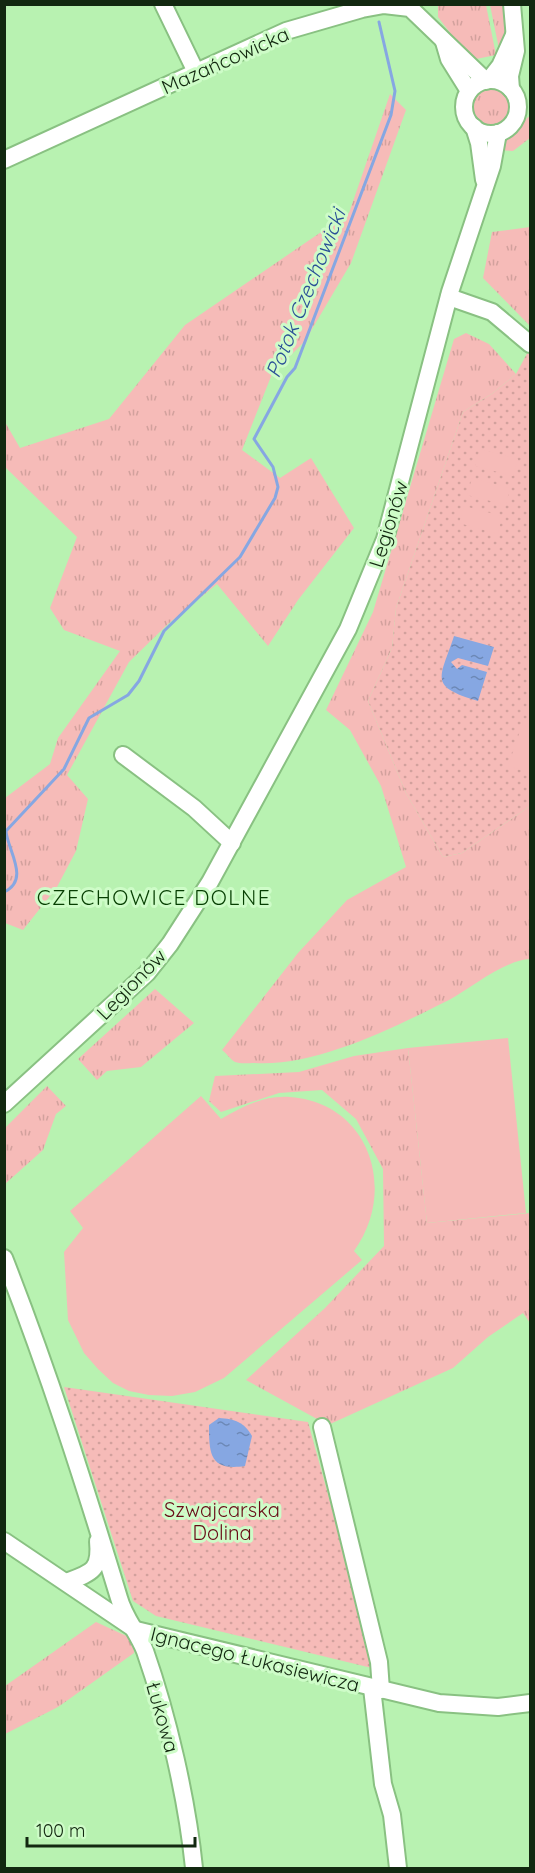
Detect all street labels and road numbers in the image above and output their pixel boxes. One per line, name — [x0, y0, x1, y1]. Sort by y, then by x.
street label: Mazańcowicka — [157, 21, 293, 99]
street label: Legionów — [363, 478, 413, 570]
street label: Legionów — [91, 943, 171, 1025]
street label: Ignacego Łukasiewicza — [148, 1621, 362, 1697]
street label: Łukowa — [141, 1679, 185, 1755]

